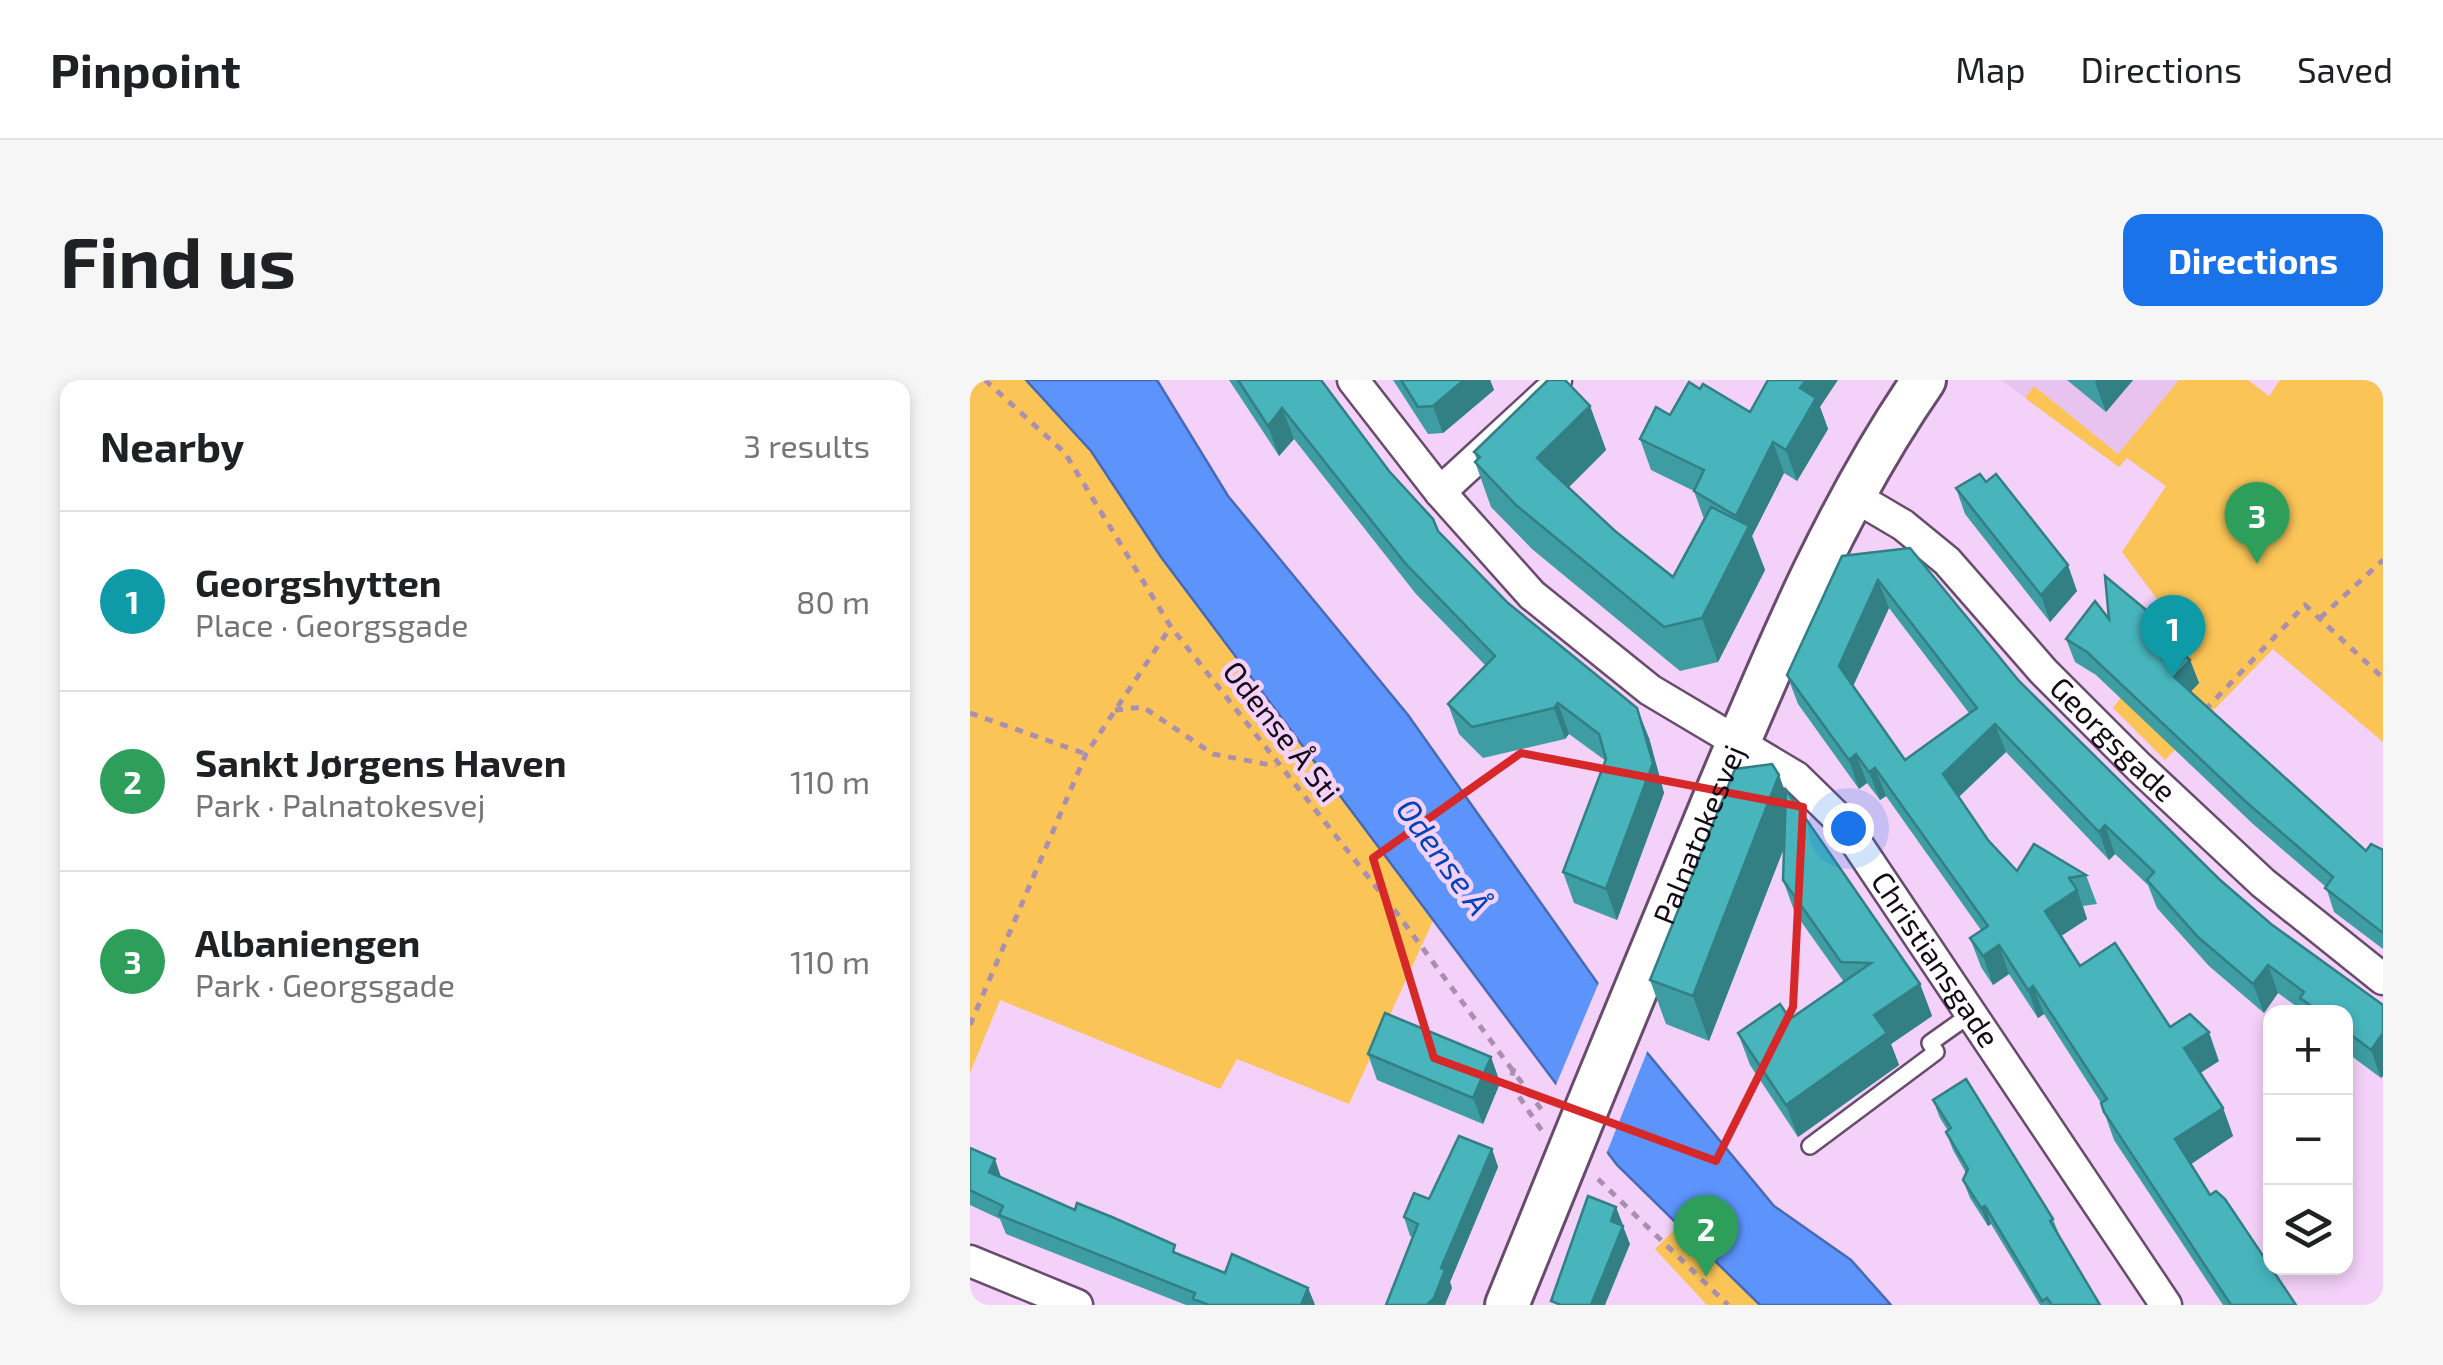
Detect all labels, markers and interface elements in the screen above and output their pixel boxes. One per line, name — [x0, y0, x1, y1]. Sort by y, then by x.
text: Pinpoint — [50, 40, 241, 98]
text: Map — [1955, 48, 2026, 90]
text: Directions — [2081, 48, 2242, 90]
text: Saved — [2297, 48, 2393, 90]
button: Directions — [2123, 214, 2383, 306]
text: Find us — [60, 218, 296, 302]
text: Nearby — [100, 420, 244, 470]
text: 3 results — [743, 426, 870, 464]
pin: 3 — [2224, 481, 2290, 564]
text: Georgshytten — [195, 559, 442, 605]
text: 1 — [126, 582, 139, 620]
text: 80 m — [796, 582, 870, 620]
pin: 1 — [2140, 594, 2206, 677]
text: Place · Georgsgade — [195, 605, 468, 643]
street label: Odense Å Sti — [1217, 653, 1349, 808]
street label: Georgsgade — [2044, 669, 2184, 808]
text: Sankt Jørgens Haven — [195, 739, 567, 785]
street label: Palnatokesvej — [1644, 739, 1751, 929]
text: 2 — [123, 762, 142, 800]
text: 110 m — [790, 762, 870, 800]
text: Park · Palnatokesvej — [195, 785, 485, 823]
water label: Odense Å — [1390, 790, 1500, 922]
your location — [1823, 803, 1874, 854]
street label: Christiansgade — [1865, 864, 2008, 1053]
text: Albaniengen — [195, 919, 420, 965]
text: 3 — [123, 942, 142, 980]
text: 110 m — [790, 942, 870, 980]
text: Park · Georgsgade — [195, 965, 455, 1003]
map controls — [2263, 1005, 2353, 1275]
button: + — [2263, 1005, 2353, 1095]
button: − — [2263, 1095, 2353, 1185]
button: layers — [2263, 1185, 2353, 1275]
pin: 2 — [1674, 1194, 1738, 1277]

